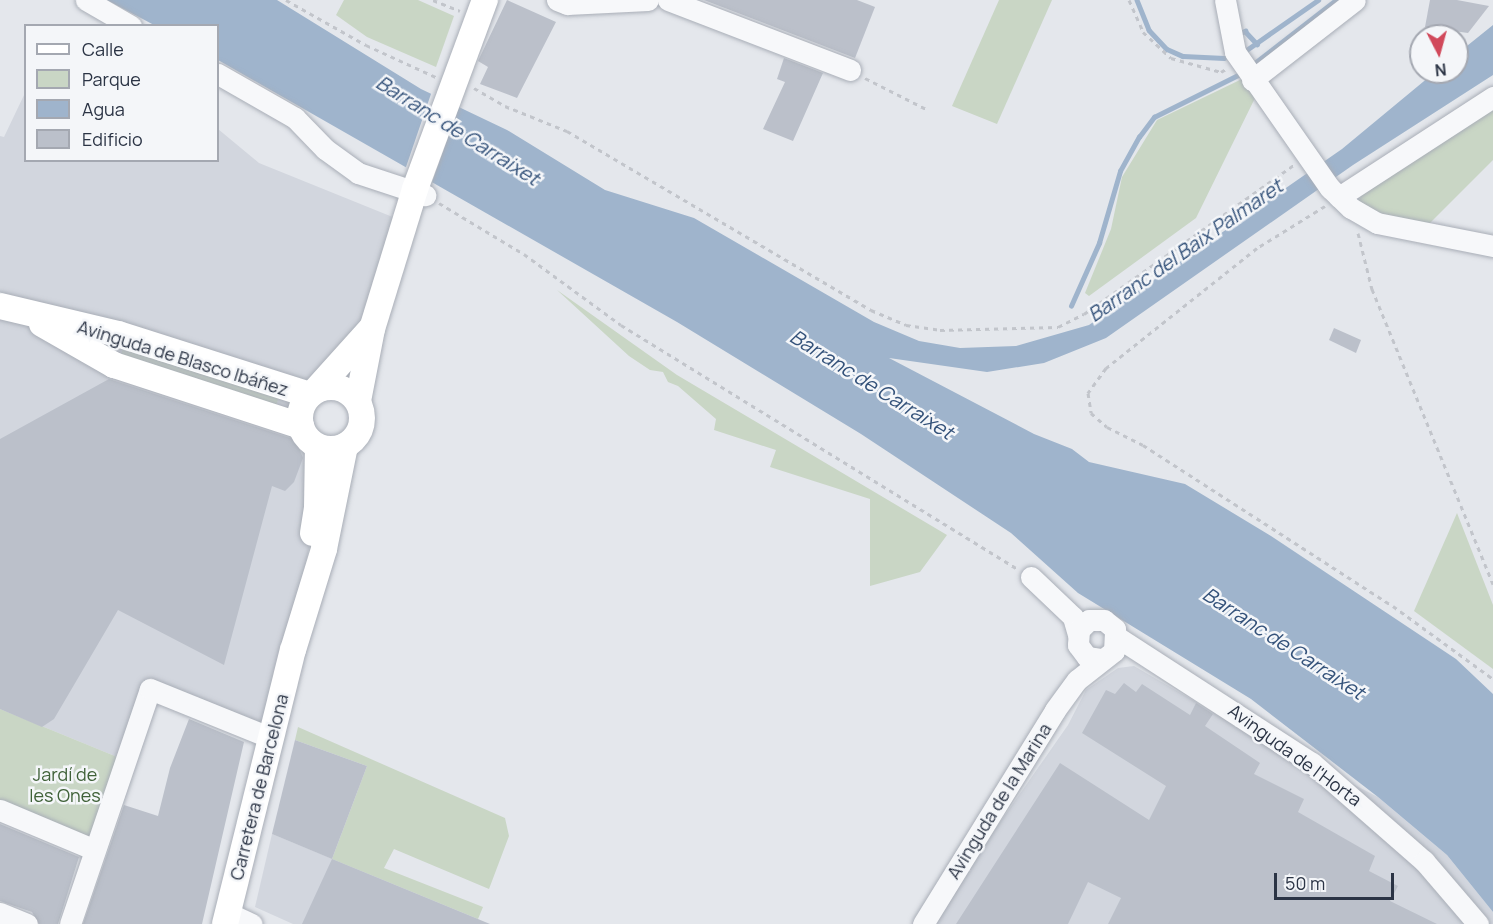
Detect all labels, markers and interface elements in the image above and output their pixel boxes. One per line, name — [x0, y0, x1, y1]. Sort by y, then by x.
legend — [24, 24, 219, 162]
north arrow — [1409, 24, 1469, 84]
text: Calle — [82, 37, 124, 61]
text: N — [1434, 58, 1448, 81]
text: Parque — [82, 67, 141, 91]
water label: Barranc de Carraixet — [372, 70, 544, 190]
text: Agua — [82, 97, 125, 121]
text: Edificio — [82, 127, 143, 151]
water label: Barranc del Baix Palmaret — [1083, 174, 1287, 326]
street label: Avinguda de Blasco Ibáñez — [75, 316, 291, 400]
water label: Barranc de Carraixet — [786, 324, 958, 444]
water label: Barranc de Carraixet — [1199, 582, 1369, 704]
street label: Carretera de Barcelona — [225, 692, 293, 882]
street label: Avinguda de l'Horta — [1224, 699, 1366, 811]
street label: Avinguda de la Marina — [942, 719, 1056, 883]
park label: Jardí de les Ones — [29, 764, 101, 806]
scale bar — [1277, 861, 1397, 899]
text: 50 m — [1285, 871, 1325, 895]

